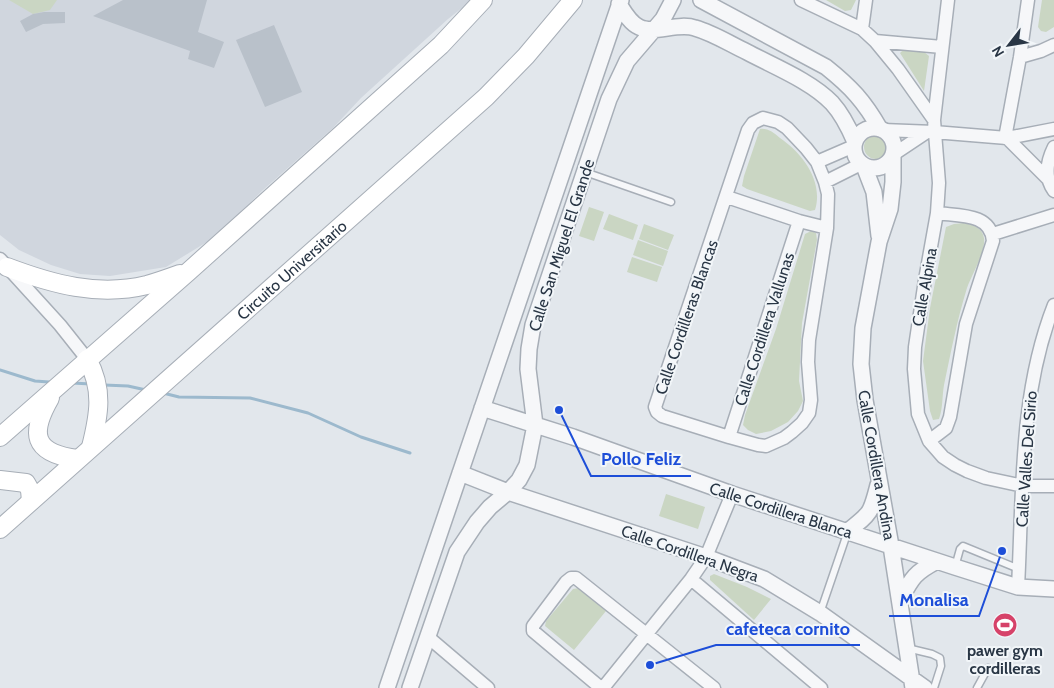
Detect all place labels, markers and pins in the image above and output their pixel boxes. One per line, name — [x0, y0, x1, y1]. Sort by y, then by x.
callout: Pollo Feliz — [591, 443, 691, 476]
callout: Monalisa — [889, 583, 979, 616]
callout: cafeteca cornito — [716, 612, 860, 645]
sports icon: pawer gym cordilleras — [992, 612, 1018, 638]
place label: pawer gym cordilleras — [967, 641, 1043, 678]

